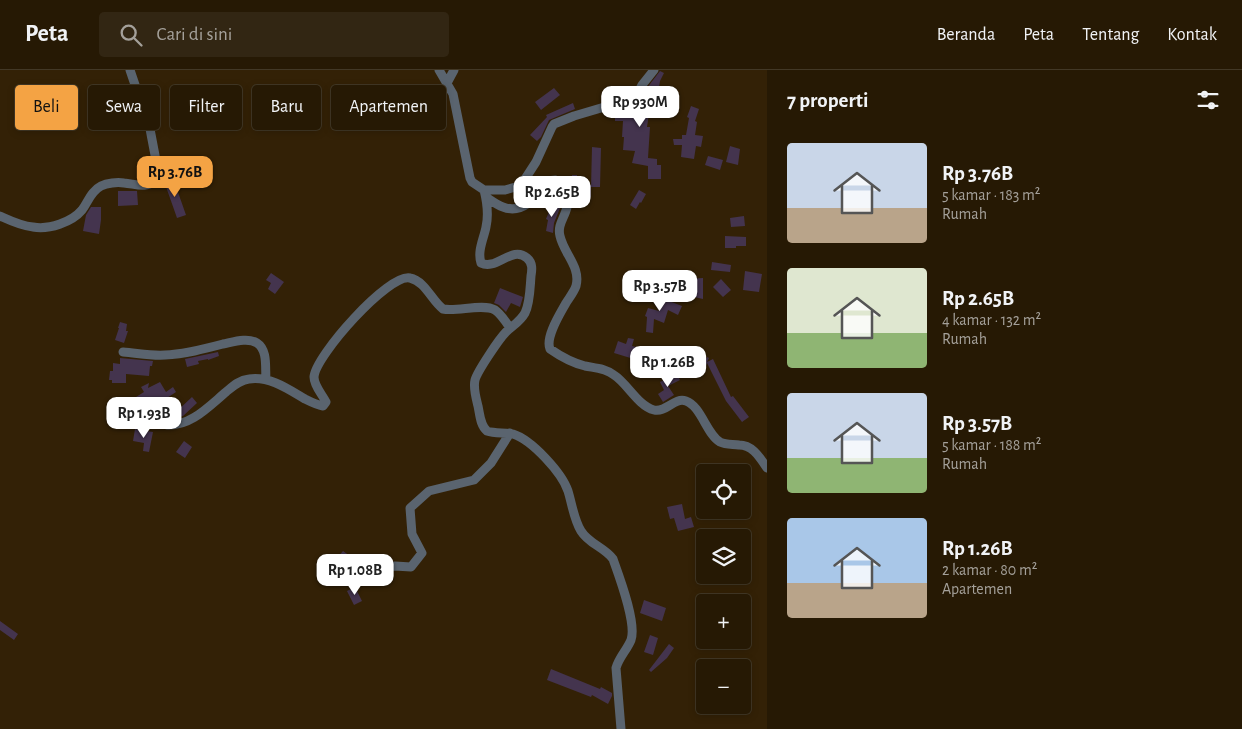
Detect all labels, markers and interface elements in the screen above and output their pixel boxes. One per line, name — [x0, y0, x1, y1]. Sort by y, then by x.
search box — [99, 12, 449, 57]
icon: search — [117, 21, 145, 49]
text: Peta — [25, 22, 69, 46]
text: Cari di sini — [157, 25, 232, 44]
text: Beranda — [937, 26, 995, 44]
text: Peta — [1023, 26, 1054, 44]
text: Tentang — [1082, 26, 1139, 44]
text: Kontak — [1167, 26, 1217, 44]
chip: Beli — [15, 85, 78, 130]
chip: Sewa — [88, 85, 160, 130]
chip: Filter — [170, 85, 242, 130]
chip: Baru — [252, 85, 321, 130]
chip: Apartemen — [331, 85, 446, 130]
pin: Rp 930M — [594, 85, 686, 128]
icon: filters — [1194, 86, 1222, 114]
text: 7 properti — [787, 90, 868, 111]
text: Rp 930M — [612, 94, 668, 110]
pin: Rp 3.76B — [123, 156, 227, 198]
icon: home — [827, 163, 887, 223]
text: Rp 3.76B — [942, 163, 1013, 184]
text: Rp 3.76B — [148, 164, 202, 180]
pin: Rp 2.65B — [500, 176, 604, 218]
text: Rp 2.65B — [525, 184, 579, 200]
text: 5 kamar · 183 m² — [942, 187, 1040, 203]
text: Rumah — [942, 206, 987, 222]
pin: Rp 3.57B — [608, 270, 712, 312]
text: Rp 3.57B — [633, 278, 687, 294]
icon: home — [827, 288, 887, 348]
text: Rp 2.65B — [942, 288, 1014, 309]
text: 4 kamar · 132 m² — [942, 312, 1041, 328]
text: Rumah — [942, 331, 987, 347]
pin: Rp 1.26B — [616, 346, 720, 388]
text: Rp 1.26B — [641, 354, 695, 370]
pin: Rp 1.93B — [92, 396, 196, 439]
text: Rp 1.93B — [117, 405, 171, 421]
icon: home — [827, 413, 887, 473]
text: Rp 3.57B — [942, 413, 1012, 434]
text: 5 kamar · 188 m² — [942, 437, 1041, 453]
text: Rumah — [942, 456, 987, 472]
map controls — [696, 464, 751, 714]
button: locate — [696, 464, 751, 519]
button: layers — [696, 529, 751, 584]
icon: home — [827, 538, 887, 598]
text: Rp 1.26B — [942, 538, 1013, 559]
pin: Rp 1.08B — [303, 554, 407, 596]
text: Rp 1.08B — [328, 562, 382, 578]
text: 2 kamar · 80 m² — [942, 562, 1037, 578]
text: Apartemen — [942, 581, 1012, 597]
button: + — [696, 594, 751, 649]
button: − — [696, 659, 751, 714]

